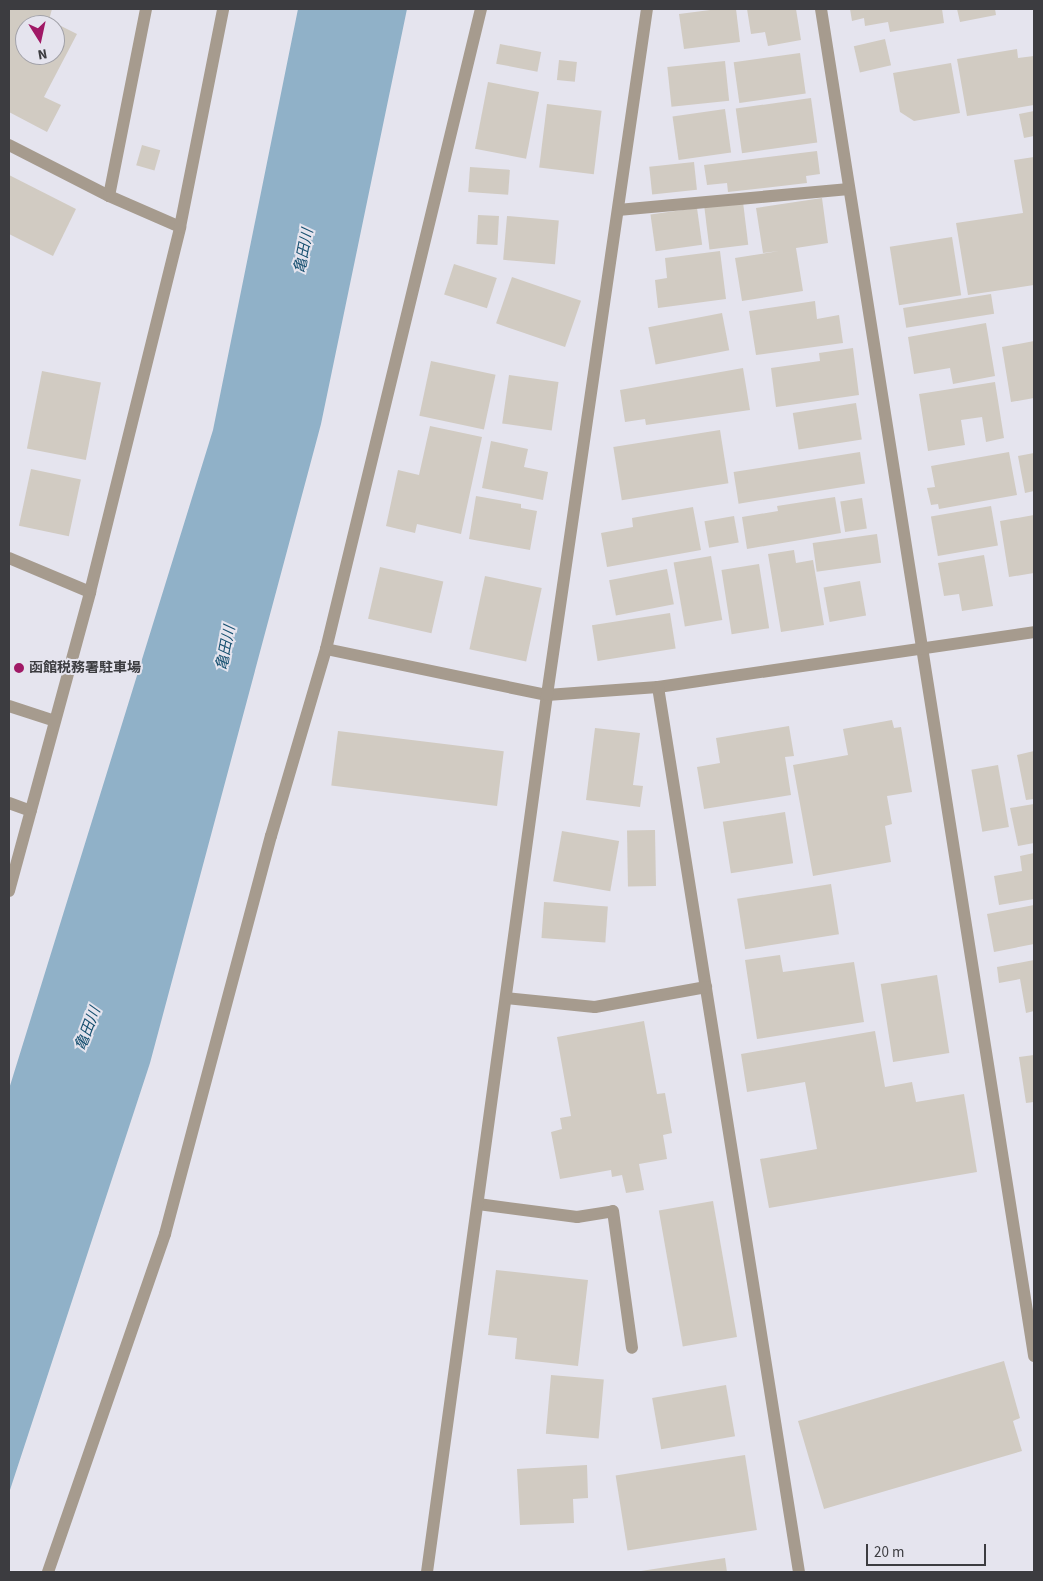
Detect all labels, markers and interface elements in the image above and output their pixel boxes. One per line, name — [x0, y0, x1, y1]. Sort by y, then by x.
north arrow — [15, 15, 65, 65]
text: N — [36, 43, 49, 64]
water label: 亀田川 — [291, 227, 317, 275]
water label: 亀田川 — [213, 624, 239, 672]
place label: 函館税務署駐車場 — [29, 660, 141, 676]
marker: 函館税務署駐車場 — [13, 662, 25, 674]
water label: 亀田川 — [72, 1005, 104, 1053]
scale bar — [868, 1534, 988, 1566]
text: 20 m — [874, 1542, 904, 1563]

